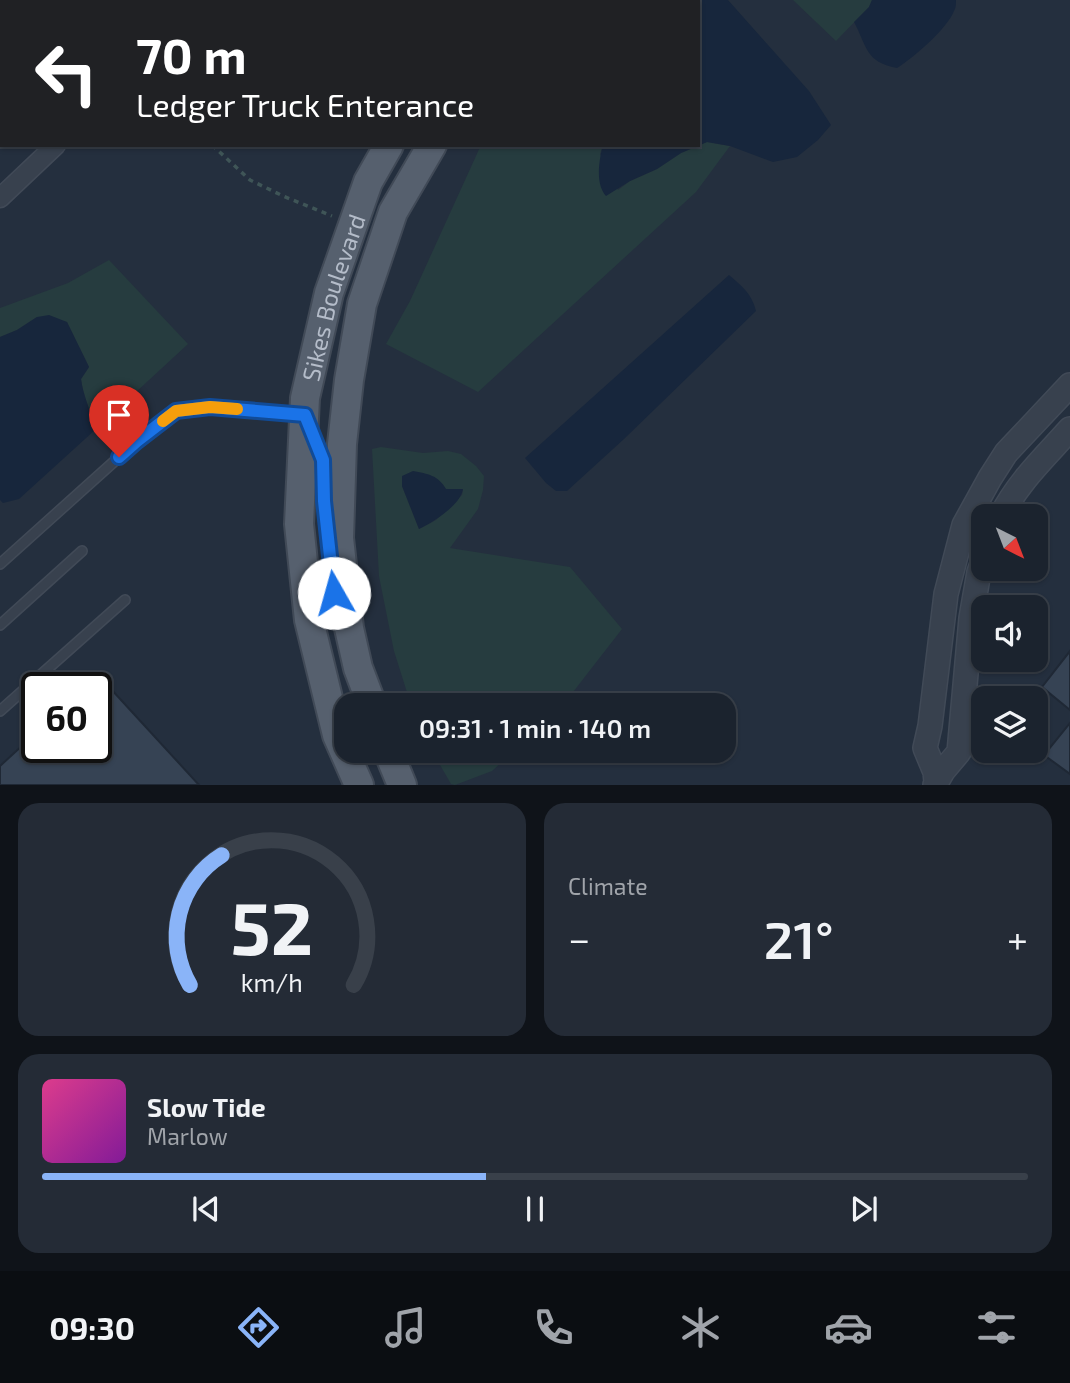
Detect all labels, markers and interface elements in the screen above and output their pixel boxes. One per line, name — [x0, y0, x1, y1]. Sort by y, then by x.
text: 70 m — [136, 25, 247, 84]
icon: left — [21, 28, 112, 119]
text: Ledger Truck Enterance — [136, 85, 474, 123]
street label: Sikes Boulevard — [295, 210, 370, 384]
pin — [89, 385, 149, 457]
icon: arrive — [100, 396, 138, 434]
north arrow — [971, 504, 1048, 581]
map controls — [971, 504, 1048, 763]
position arrow — [297, 556, 371, 630]
button: sound — [971, 595, 1048, 672]
speed limit sign: 60 — [21, 672, 112, 763]
button: layers — [971, 686, 1048, 763]
text: 09:31 · 1 min · 140 m — [419, 712, 651, 743]
text: Climate — [568, 872, 648, 900]
text: 52 — [231, 883, 313, 971]
text: 21° — [764, 907, 834, 969]
text: − — [568, 915, 590, 961]
text: + — [1007, 915, 1028, 961]
text: km/h — [241, 967, 303, 997]
text: Slow Tide — [147, 1091, 266, 1122]
text: Marlow — [147, 1122, 228, 1150]
icon: previous — [187, 1190, 225, 1228]
icon: pause — [516, 1190, 554, 1228]
icon: next — [845, 1190, 883, 1228]
icon: directions — [234, 1303, 283, 1352]
icon: music — [381, 1303, 430, 1352]
icon: phone — [529, 1303, 578, 1352]
icon: climate — [676, 1303, 725, 1352]
icon: car — [824, 1303, 873, 1352]
icon: filters — [972, 1303, 1021, 1352]
text: 09:30 — [49, 1308, 135, 1346]

